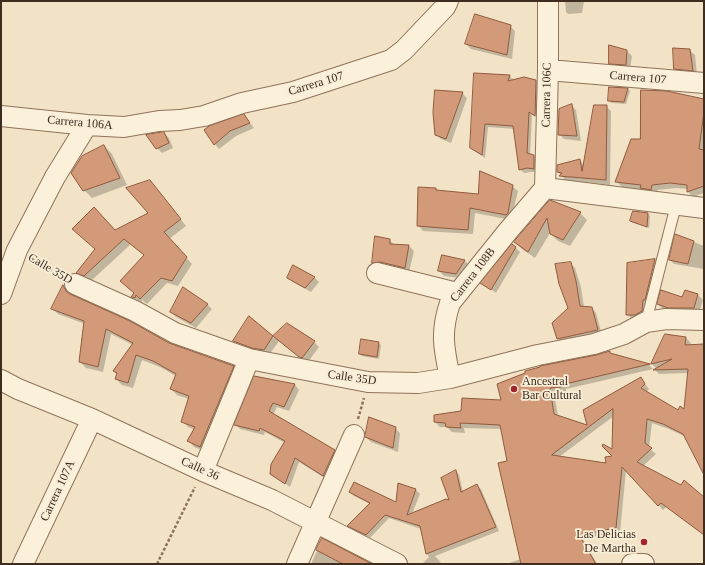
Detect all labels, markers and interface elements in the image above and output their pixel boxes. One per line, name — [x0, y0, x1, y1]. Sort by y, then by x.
street label: Carrera 106C — [539, 62, 555, 128]
street label: Carrera 107 — [609, 68, 667, 88]
street label: Carrera 107 — [287, 69, 345, 99]
street label: Carrera 106A — [47, 113, 113, 133]
street label: Carrera 108B — [447, 245, 499, 305]
street label: Calle 35D — [25, 251, 75, 287]
street label: Calle 35D — [327, 367, 377, 389]
place label: Ancestral Bar Cultural — [522, 375, 582, 403]
marker: Ancestral Bar Cultural — [509, 384, 519, 394]
street label: Calle 36 — [179, 454, 221, 484]
street label: Carrera 107A — [38, 458, 78, 524]
place label: Las Delicias De Martha — [576, 528, 636, 556]
marker: Las Delicias De Martha — [639, 537, 649, 547]

